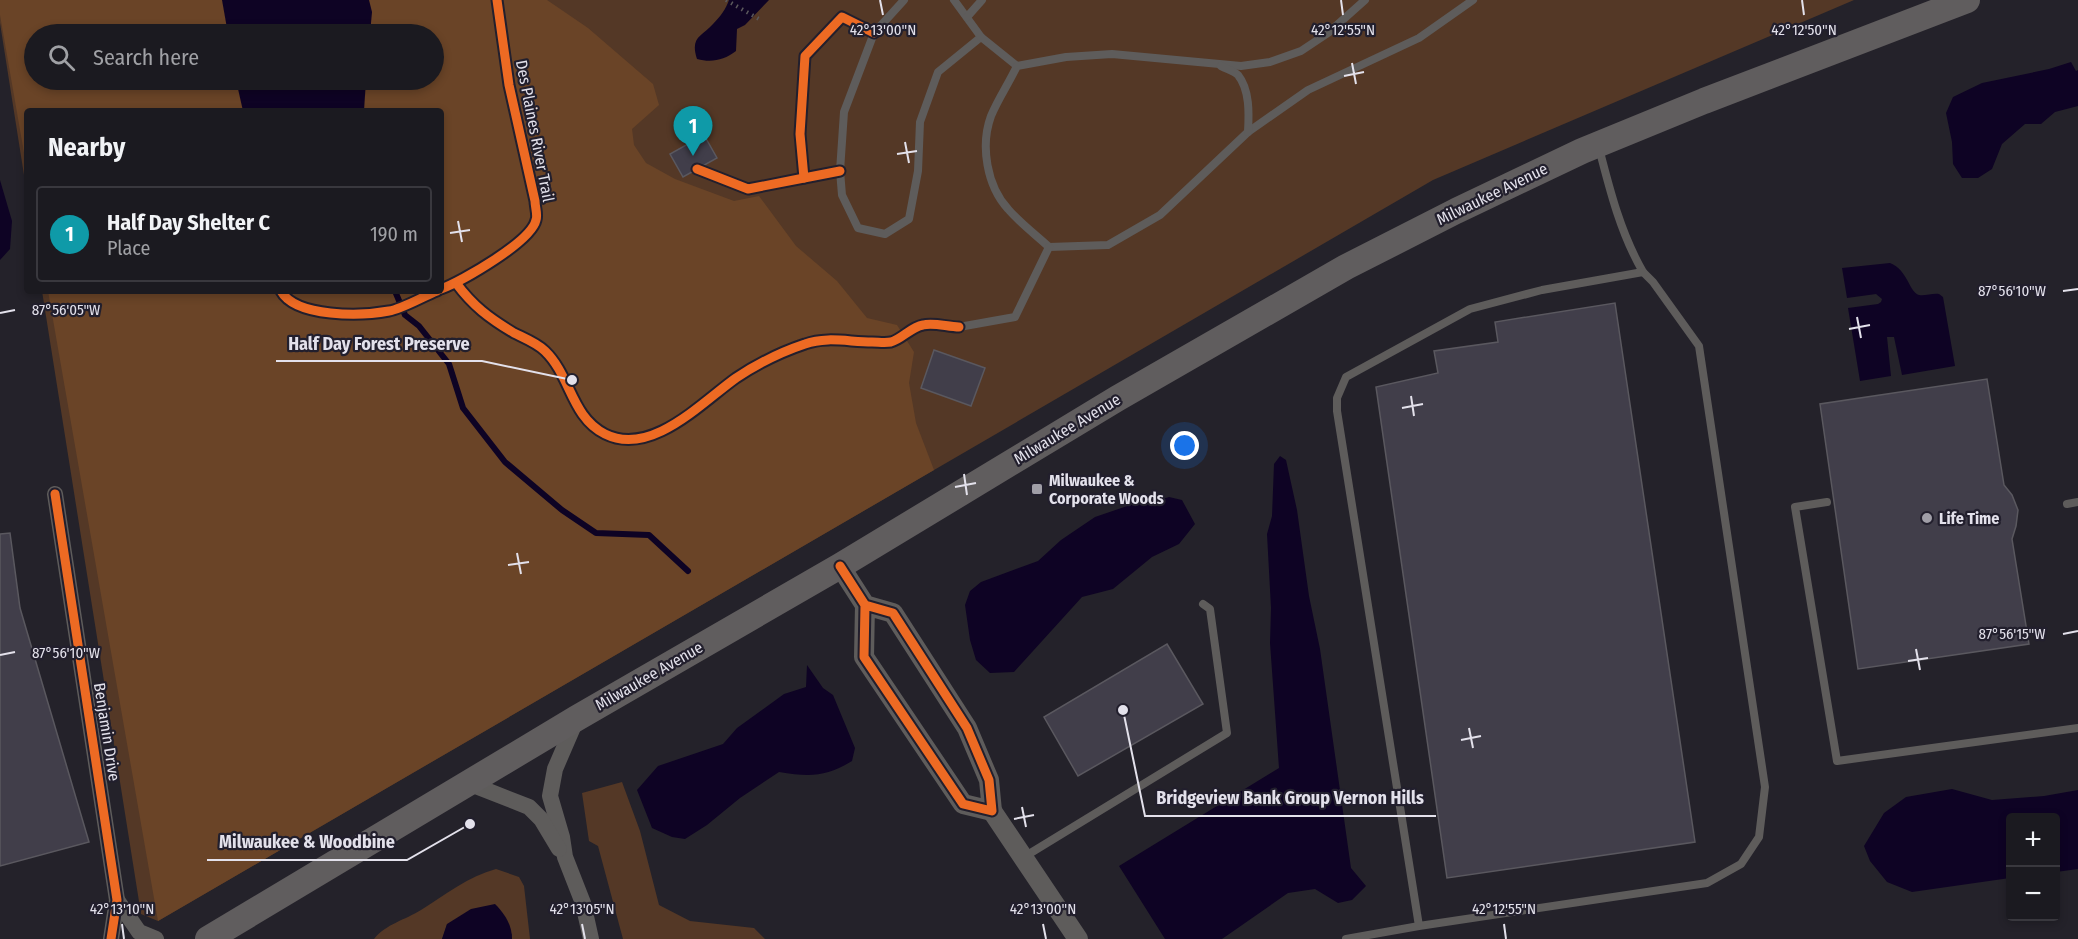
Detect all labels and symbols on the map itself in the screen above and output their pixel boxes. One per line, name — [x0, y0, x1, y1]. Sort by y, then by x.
text: 42°13'00"N — [850, 21, 916, 39]
text: 42°12'55"N — [1311, 21, 1375, 39]
text: 42°12'50"N — [1771, 21, 1837, 39]
street label: Des Plaines River Trail — [512, 58, 558, 204]
pin: 1 — [674, 106, 712, 156]
street label: Milwaukee Avenue — [1433, 159, 1551, 229]
text: 87°56'10"W — [1978, 282, 2046, 300]
text: 87°56'05"W — [32, 301, 100, 319]
callout: Half Day Forest Preserve — [276, 325, 482, 361]
text: Half Day Forest Preserve — [288, 333, 470, 355]
street label: Milwaukee Avenue — [1010, 390, 1124, 468]
your location — [1170, 431, 1199, 460]
place label: Milwaukee & Corporate Woods — [1049, 471, 1164, 508]
marker: Milwaukee & Corporate Woods — [1030, 482, 1044, 496]
place label: Life Time — [1939, 509, 1999, 528]
marker: Life Time — [1920, 511, 1934, 525]
text: 87°56'15"W — [1979, 625, 2045, 643]
street label: Milwaukee Avenue — [592, 637, 706, 714]
text: 87°56'10"W — [32, 644, 100, 662]
street label: Benjamin Drive — [90, 681, 124, 783]
callout: Bridgeview Bank Group Vernon Hills — [1145, 780, 1436, 816]
text: Bridgeview Bank Group Vernon Hills — [1156, 787, 1424, 809]
callout: Milwaukee & Woodbine — [207, 824, 407, 860]
text: Milwaukee & Woodbine — [219, 831, 395, 853]
text: 42°13'10"N — [90, 900, 154, 918]
text: 42°13'05"N — [549, 900, 615, 918]
text: 42°13'00"N — [1010, 900, 1076, 918]
text: 42°12'55"N — [1472, 900, 1536, 918]

